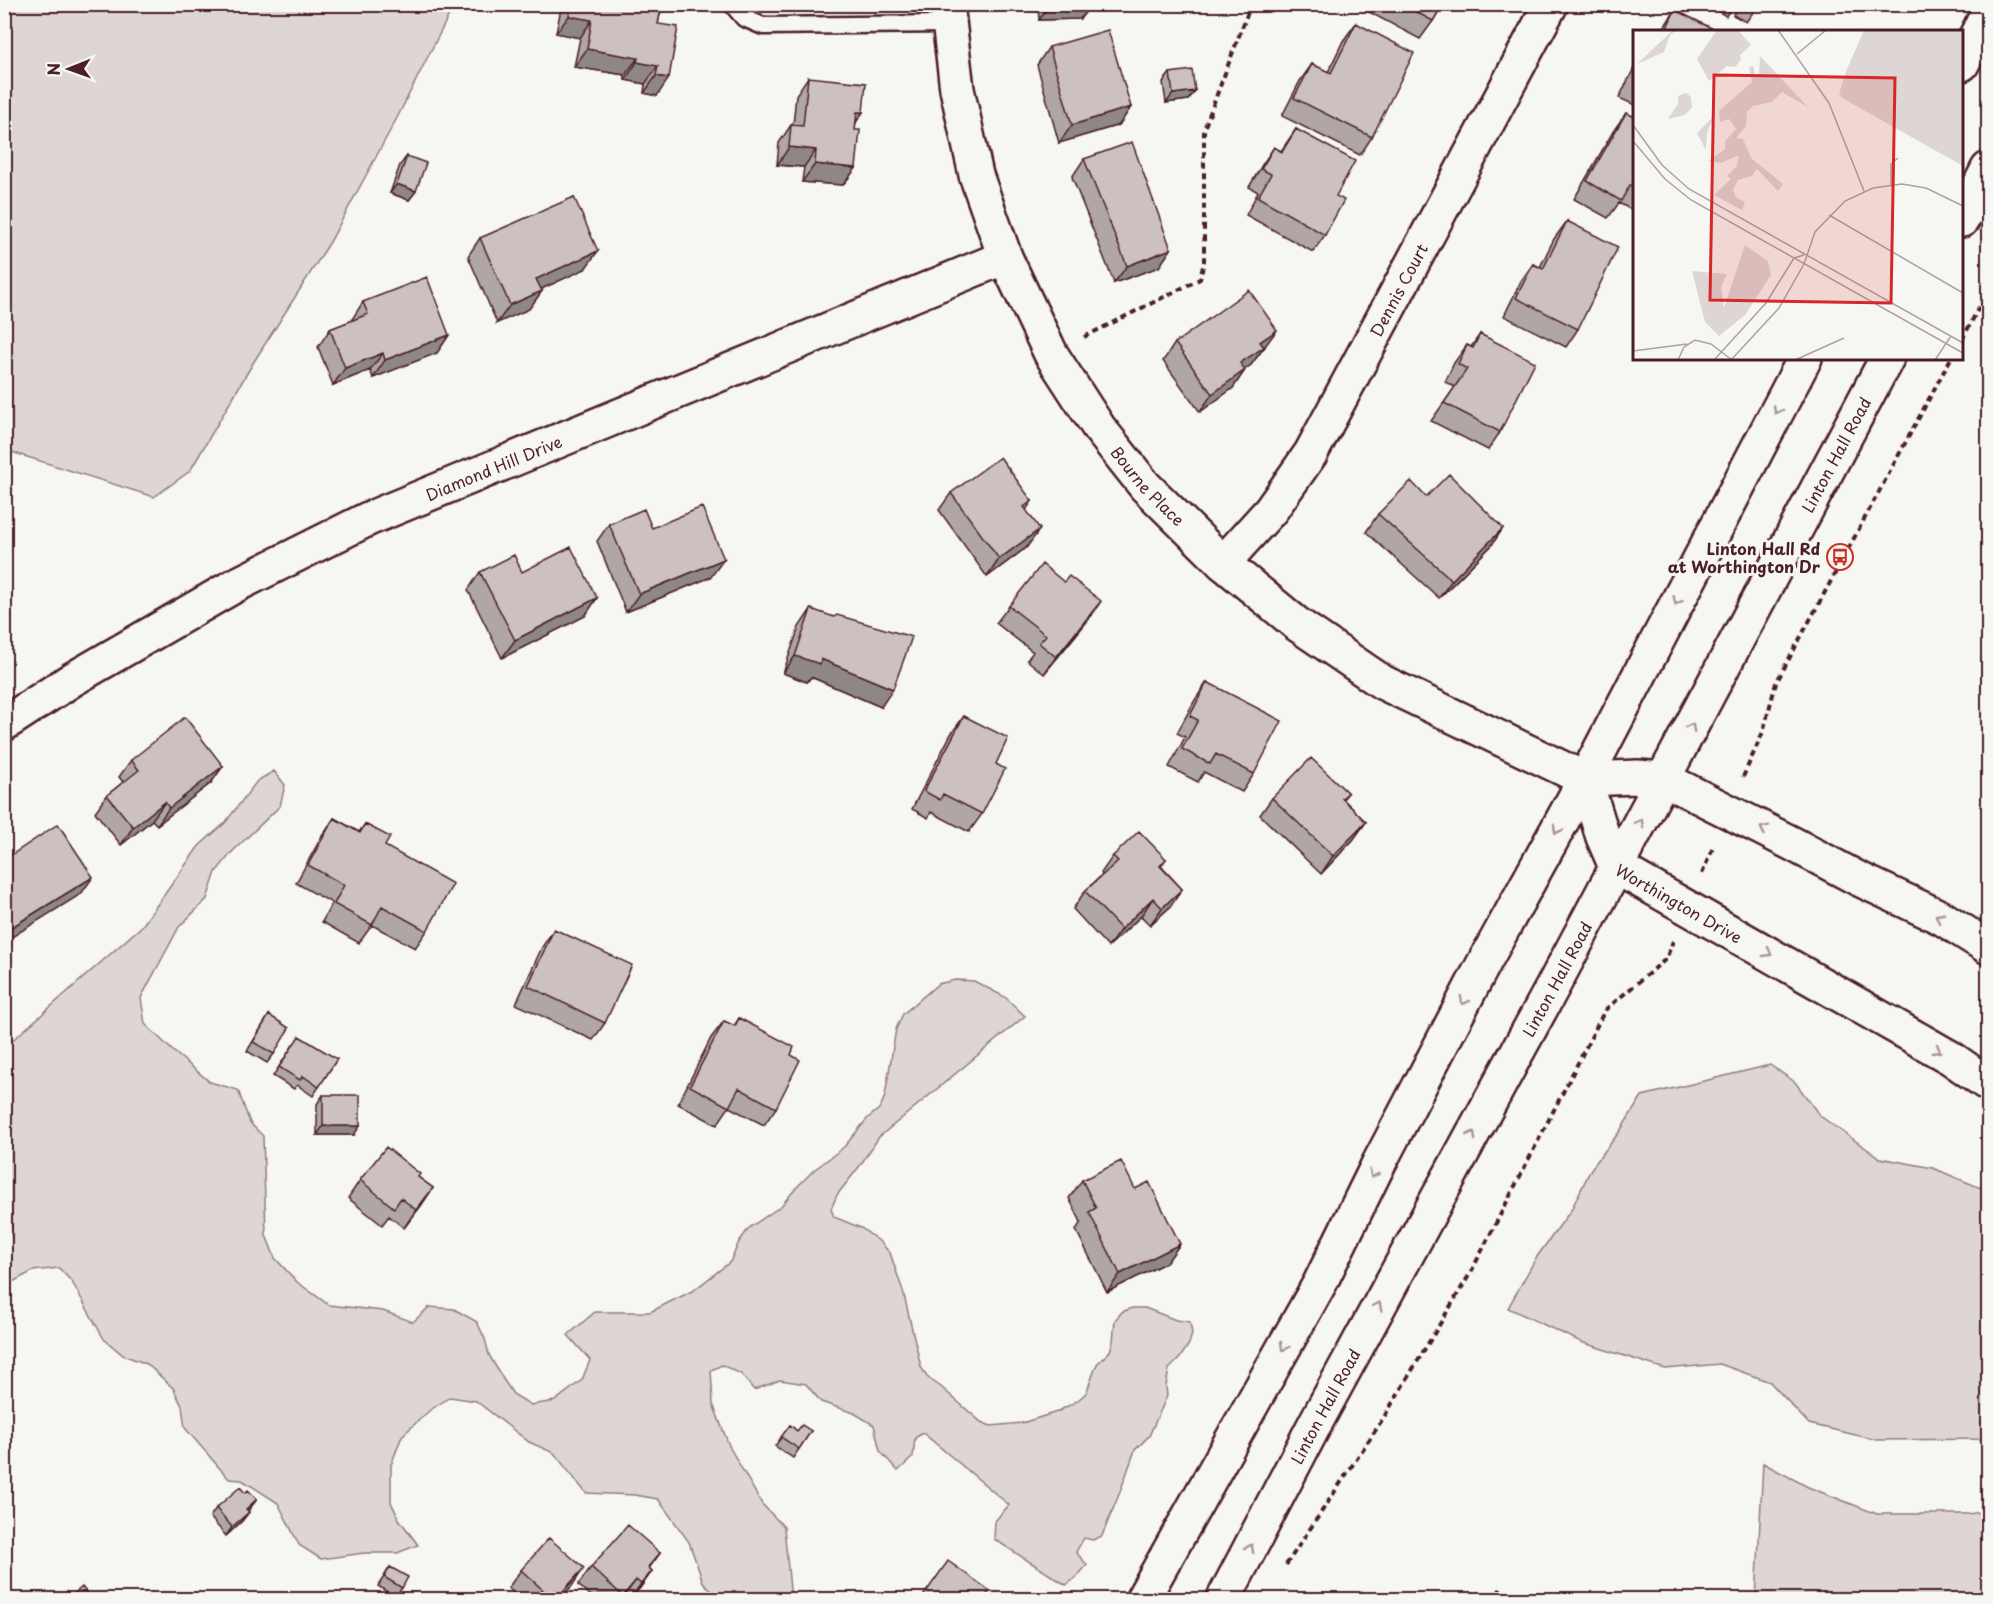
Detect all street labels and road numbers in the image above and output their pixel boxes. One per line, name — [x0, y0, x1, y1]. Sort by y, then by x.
street label: Dennis Court — [1363, 239, 1433, 341]
street label: Linton Hall Road — [1795, 393, 1876, 517]
street label: Diamond Hill Drive — [422, 428, 566, 506]
street label: Bourne Place — [1106, 441, 1190, 531]
street label: Worthington Drive — [1611, 857, 1747, 949]
street label: Linton Hall Road — [1516, 917, 1597, 1041]
street label: Linton Hall Road — [1284, 1344, 1366, 1468]

